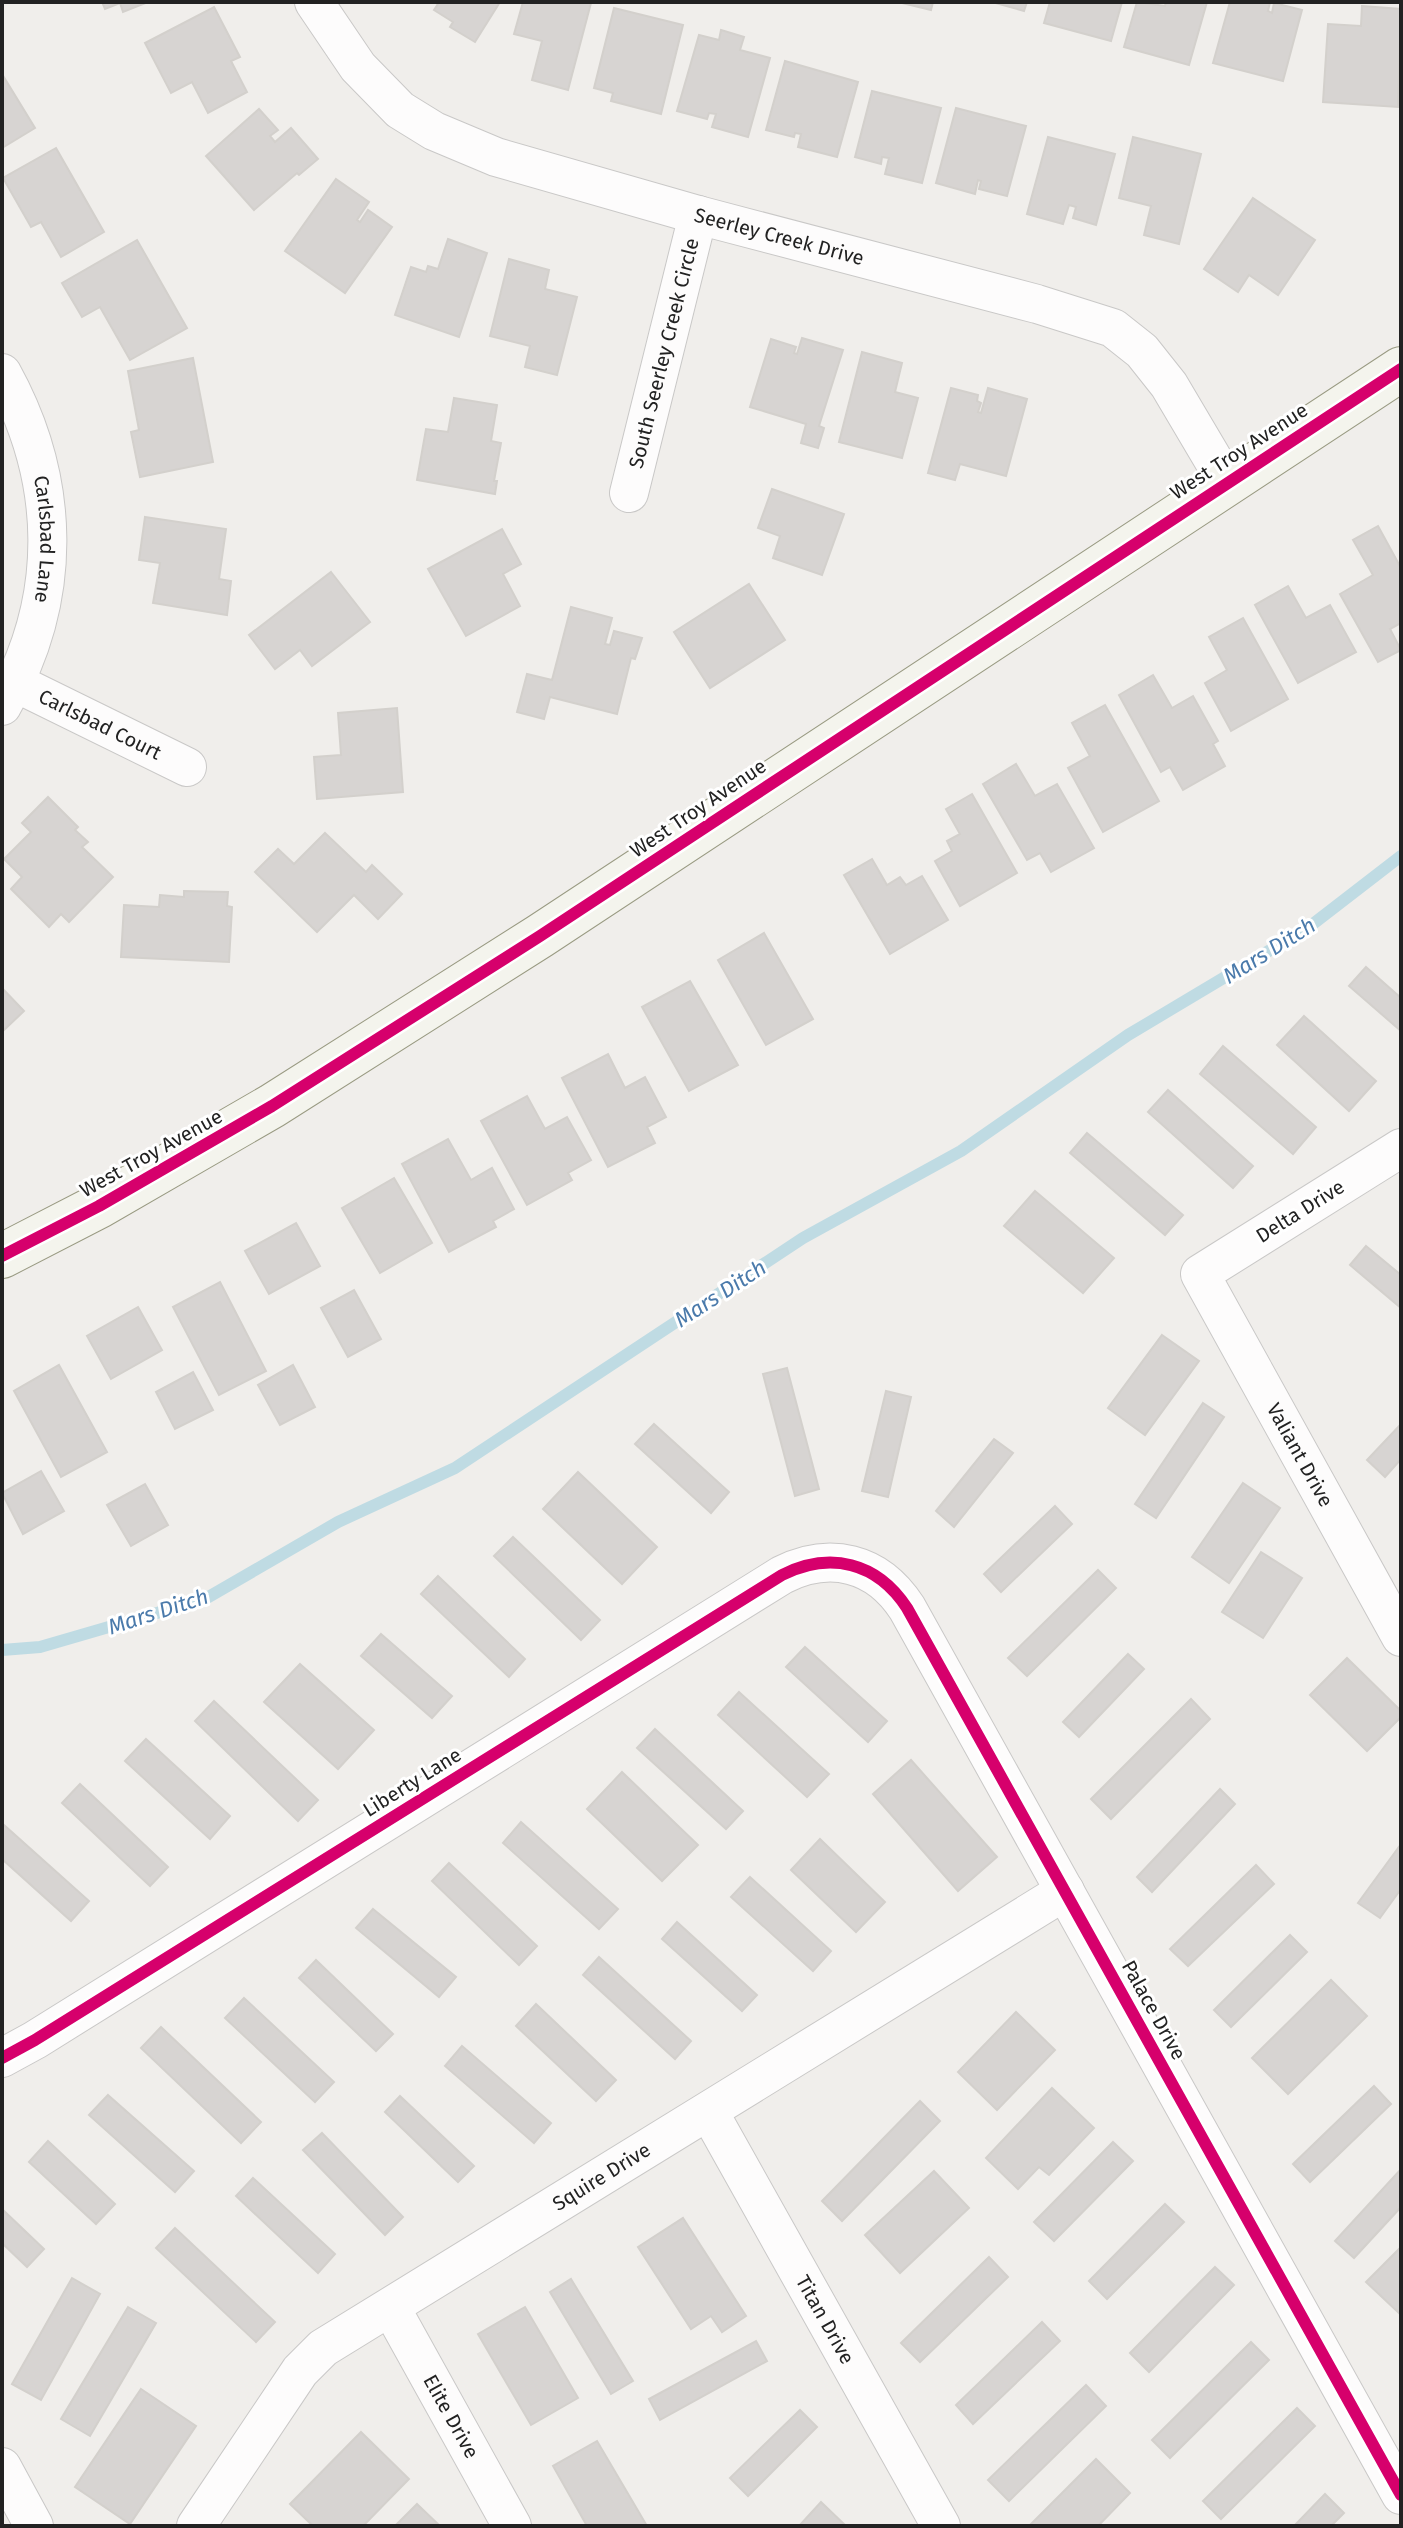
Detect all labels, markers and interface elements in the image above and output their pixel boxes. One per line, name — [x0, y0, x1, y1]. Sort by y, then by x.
street label: Seerley Creek Drive — [692, 203, 867, 270]
street label: South Seerley Creek Circle — [624, 236, 704, 471]
street label: West Troy Avenue — [1166, 398, 1312, 504]
street label: Carlsbad Lane — [29, 473, 59, 605]
street label: Carlsbad Court — [35, 684, 166, 765]
street label: West Troy Avenue — [625, 754, 771, 862]
water label: Mars Ditch — [1218, 911, 1321, 989]
street label: West Troy Avenue — [76, 1104, 226, 1202]
street label: Delta Drive — [1251, 1174, 1349, 1248]
water label: Mars Ditch — [669, 1254, 771, 1333]
street label: Valiant Drive — [1262, 1399, 1338, 1511]
water label: Mars Ditch — [104, 1583, 212, 1640]
street label: Liberty Lane — [358, 1742, 466, 1822]
street label: Palace Drive — [1117, 1956, 1191, 2064]
street label: Squire Drive — [548, 2137, 655, 2216]
street label: Titan Drive — [791, 2271, 860, 2368]
street label: Elite Drive — [418, 2370, 484, 2463]

